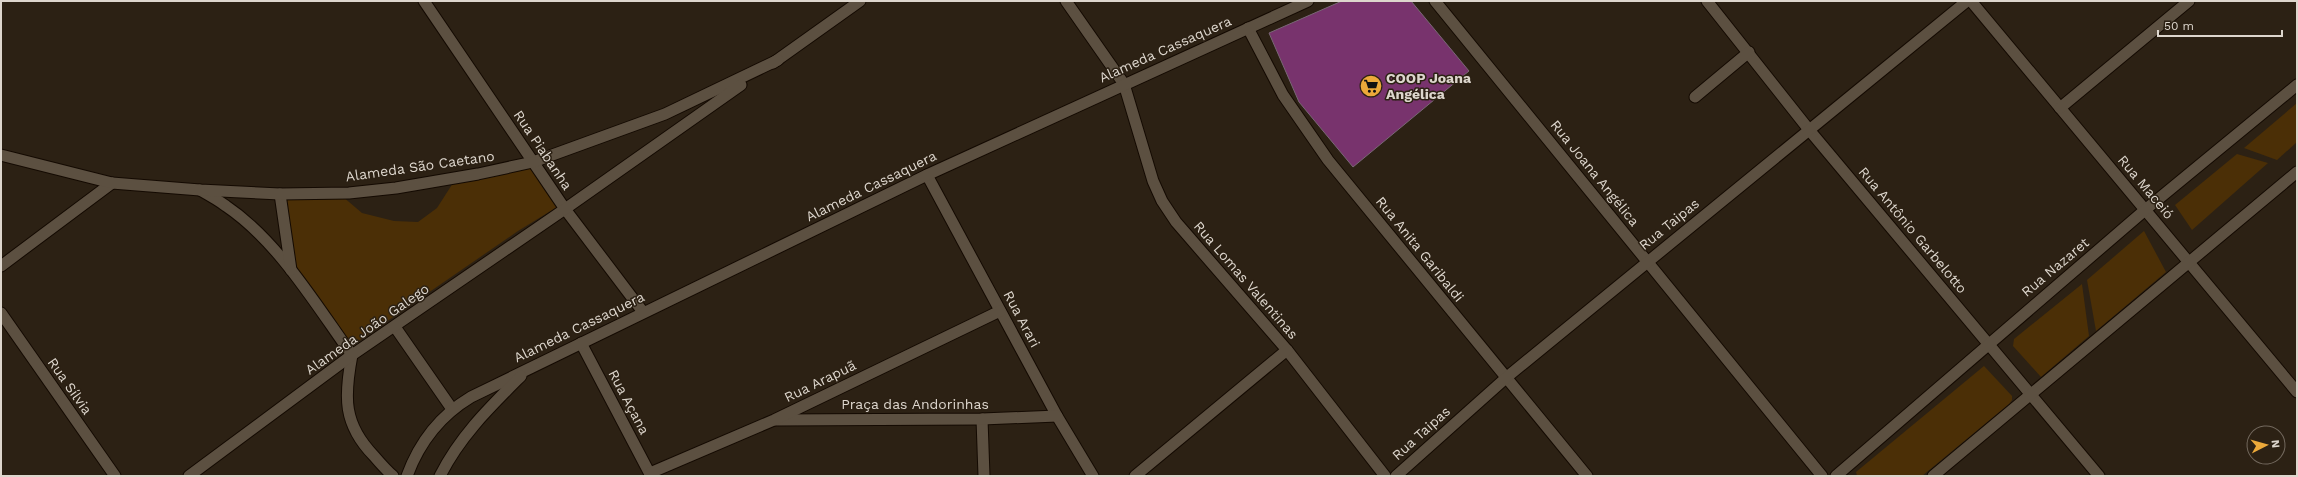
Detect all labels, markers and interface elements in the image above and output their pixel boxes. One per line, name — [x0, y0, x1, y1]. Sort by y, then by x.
scale bar — [2158, 12, 2282, 38]
street label: Alameda Cassaquera — [1096, 13, 1234, 85]
text: 50 m — [2164, 19, 2194, 33]
place label: COOP Joana Angélica — [1386, 70, 1472, 102]
supermarket icon: COOP Joana Angélica — [1358, 73, 1384, 99]
street label: Rua Piabanha — [511, 107, 575, 193]
street label: Rua Joana Angélica — [1547, 117, 1643, 229]
street label: Alameda Cassaquera — [803, 147, 939, 225]
street label: Alameda São Caetano — [345, 148, 495, 184]
street label: Rua Maceió — [2115, 152, 2177, 222]
street label: Rua Antônio Garbelotto — [1856, 164, 1970, 296]
street label: Rua Anita Garibaldi — [1373, 193, 1467, 305]
street label: Rua Taipas — [1636, 195, 1702, 253]
street label: Rua Lomas Valentinas — [1191, 218, 1301, 342]
street label: Rua Nazaret — [2018, 234, 2092, 300]
street label: Alameda João Galego — [302, 280, 432, 378]
street label: Alameda Cassaquera — [511, 288, 647, 366]
street label: Rua Arari — [1000, 288, 1044, 350]
street label: Rua Sílvia — [45, 354, 95, 418]
street label: Rua Arapuã — [782, 357, 858, 405]
street label: Rua Açana — [605, 367, 653, 437]
street label: Praça das Andorinhas — [841, 396, 989, 412]
street label: Rua Taipas — [1389, 403, 1453, 463]
north arrow — [2246, 425, 2286, 465]
text: N — [2269, 439, 2282, 449]

